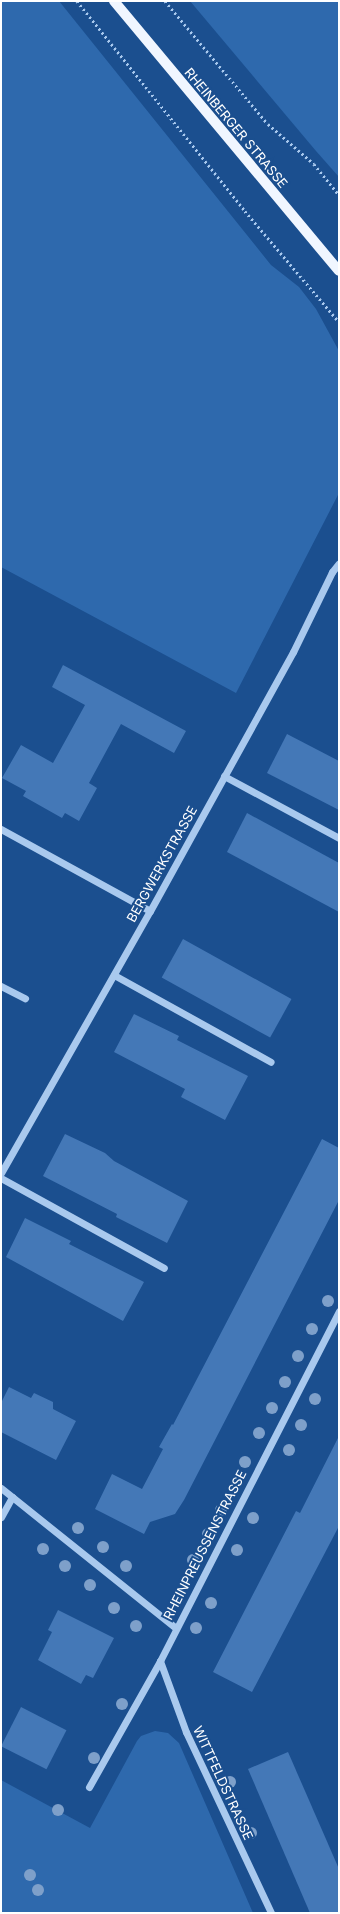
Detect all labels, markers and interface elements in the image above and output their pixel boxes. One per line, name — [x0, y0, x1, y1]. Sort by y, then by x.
street label: RHEINBERGER STRASSE — [181, 65, 291, 191]
street label: BERGWERKSTRASSE — [124, 803, 200, 925]
street label: RHEINPREUSSENSTRASSE — [160, 1467, 250, 1623]
street label: WITTFELDSTRASSE — [190, 1724, 256, 1842]

